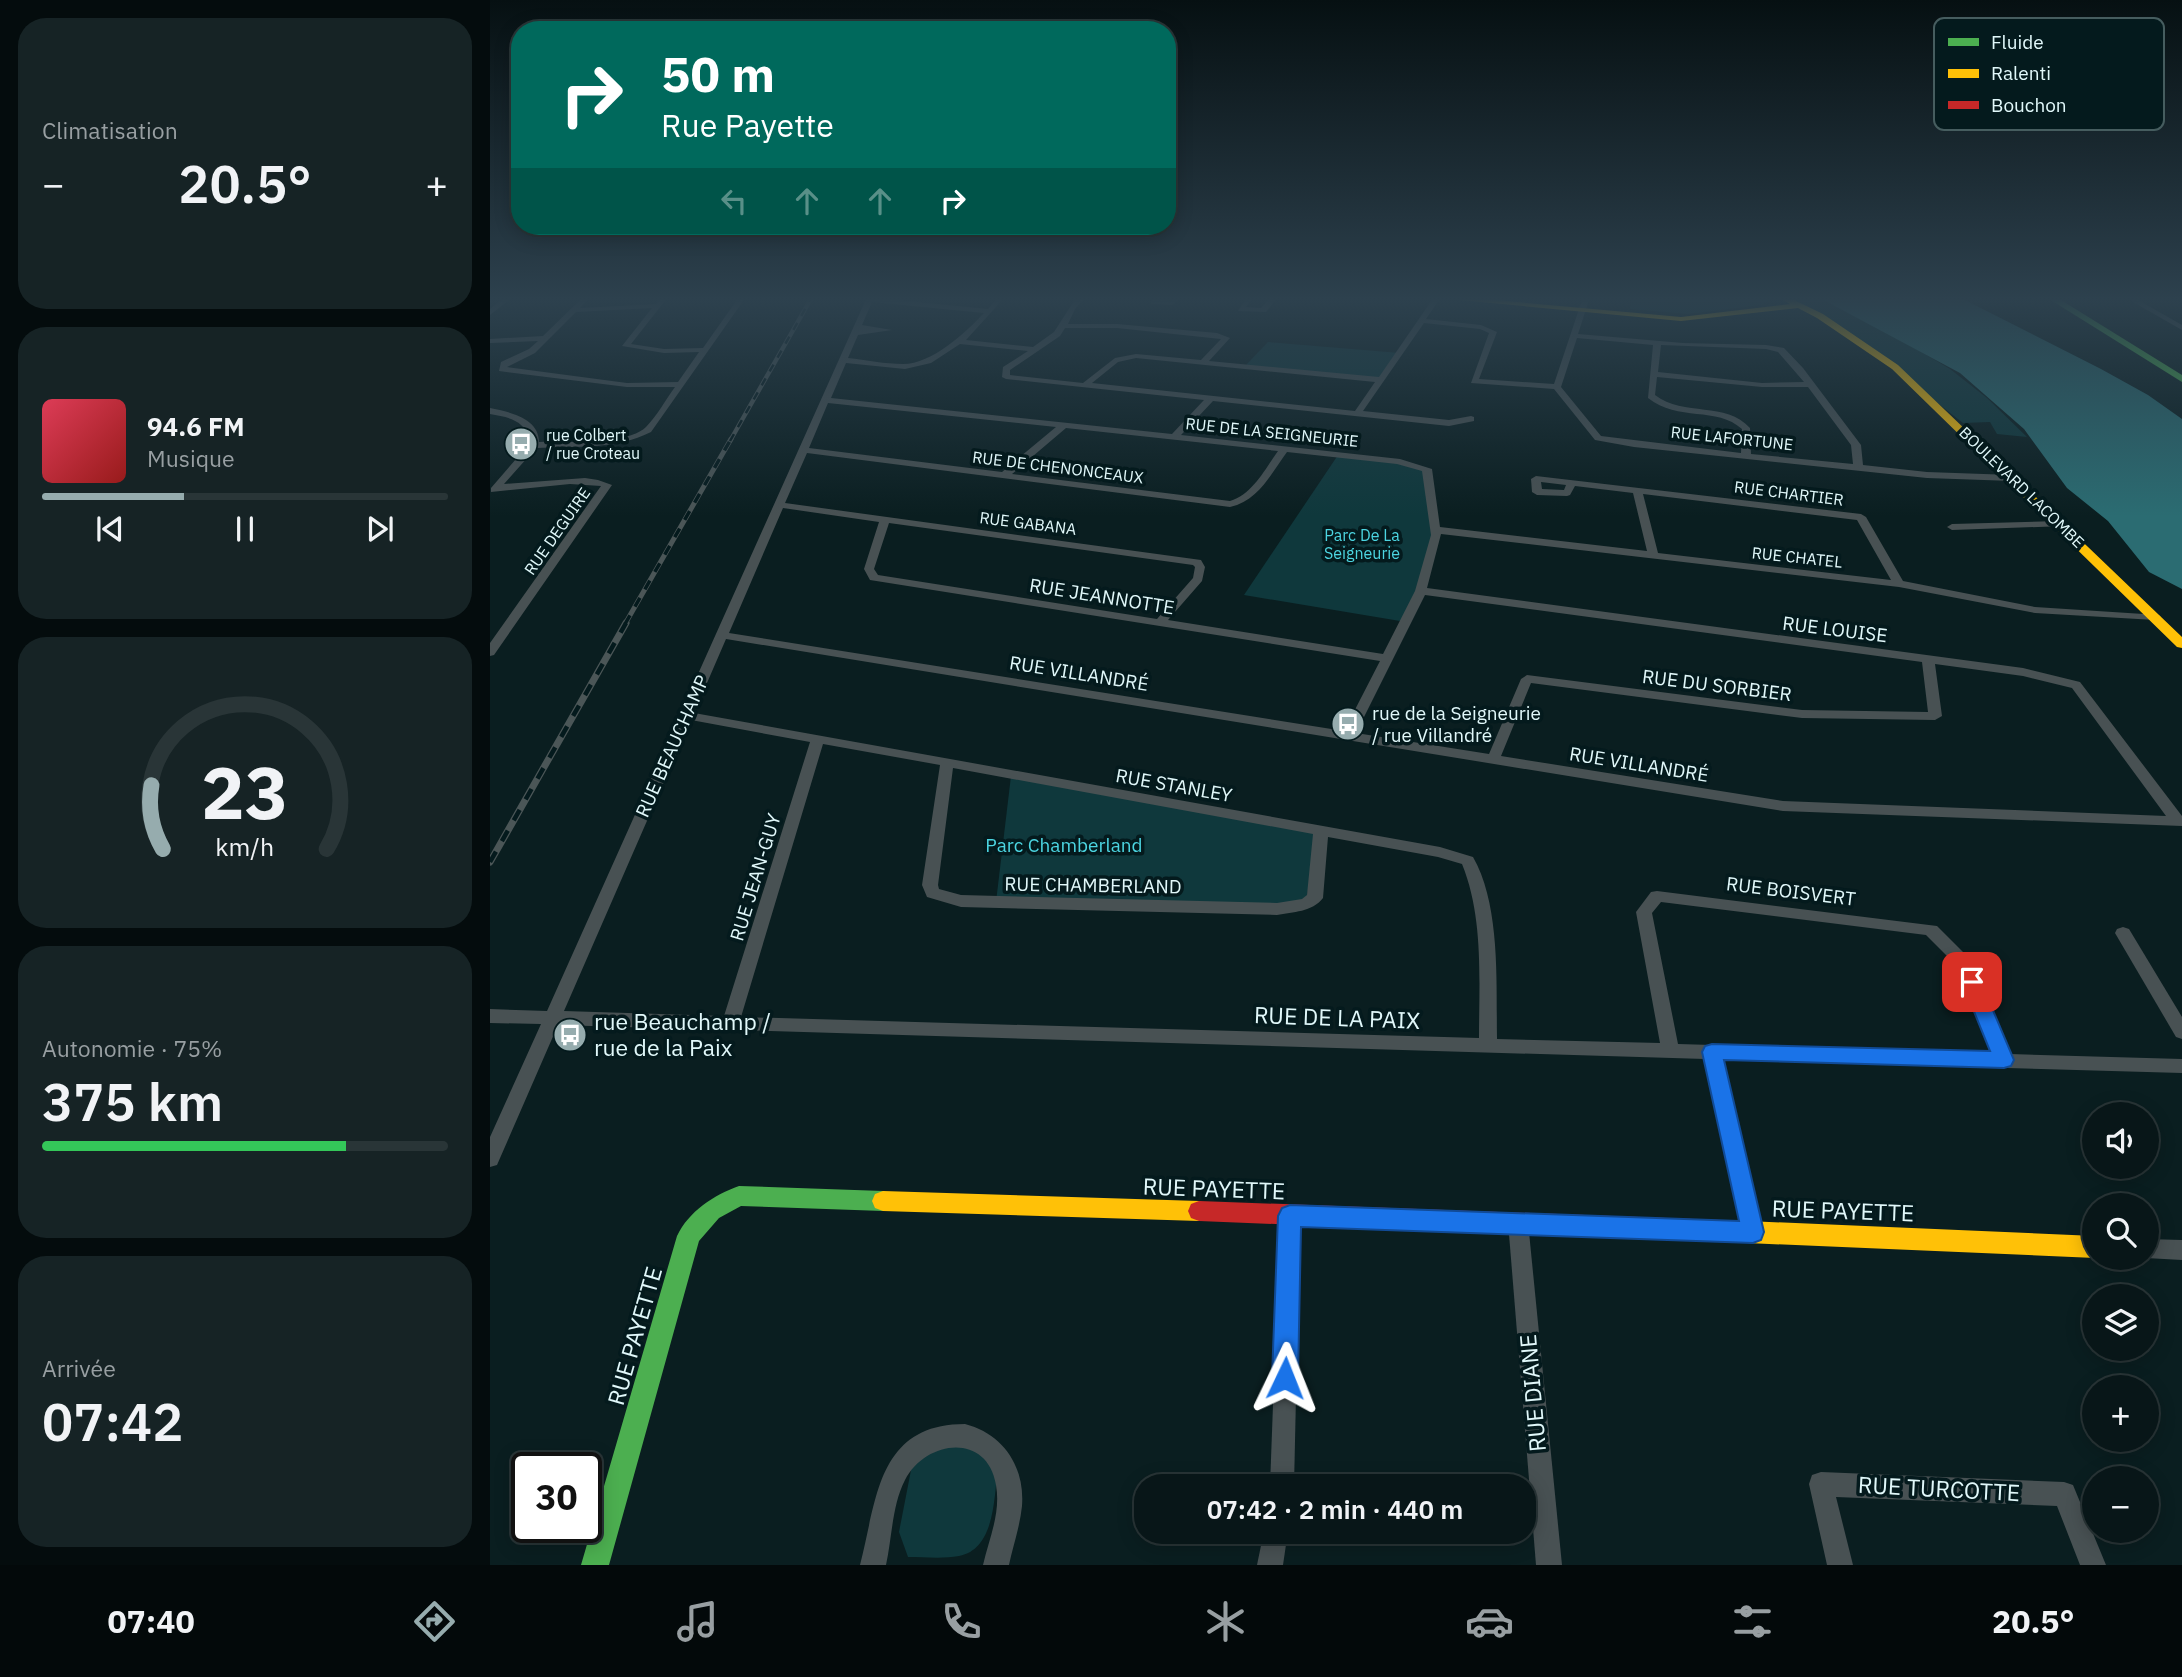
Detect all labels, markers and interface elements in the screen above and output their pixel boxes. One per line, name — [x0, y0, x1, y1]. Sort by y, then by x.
legend — [1934, 18, 2164, 130]
text: Fluide — [1991, 30, 2044, 54]
text: 50 m — [661, 42, 775, 105]
icon: right — [546, 49, 637, 140]
text: Ralenti — [1991, 61, 2051, 85]
text: Bouchon — [1991, 93, 2067, 117]
text: Rue Payette — [661, 104, 834, 146]
text: Climatisation — [42, 115, 178, 145]
text: 20.5° — [178, 150, 312, 217]
text: − — [42, 159, 65, 208]
text: + — [425, 159, 448, 208]
icon: left — [715, 182, 753, 220]
icon: ahead — [788, 182, 826, 220]
icon: ahead — [861, 182, 899, 220]
icon: right — [934, 182, 972, 220]
text: 94.6 FM — [147, 409, 245, 443]
street label: RUE DE LA SEIGNEURIE — [1185, 413, 1359, 451]
street label: RUE LAFORTUNE — [1670, 422, 1794, 454]
street label: BOULEVARD LACOMBE — [1955, 422, 2089, 552]
bus stop icon: rue Colbert / rue Croteau — [502, 425, 540, 463]
place label: rue Colbert / rue Croteau — [546, 425, 640, 463]
text: Musique — [147, 443, 235, 473]
street label: RUE DE CHENONCEAUX — [971, 447, 1145, 487]
street label: RUE CHARTIER — [1733, 476, 1845, 510]
street label: RUE DEGUIRE — [520, 483, 594, 579]
street label: RUE GABANA — [978, 507, 1078, 539]
icon: previous — [91, 510, 129, 548]
icon: pause — [226, 510, 264, 548]
icon: next — [361, 510, 399, 548]
park label: Parc De La Seigneurie — [1324, 525, 1400, 563]
street label: RUE CHATEL — [1751, 542, 1843, 572]
street label: RUE JEANNOTTE — [1028, 573, 1176, 619]
street label: RUE LOUISE — [1781, 611, 1889, 647]
street label: RUE VILLANDRÉ — [1008, 650, 1150, 696]
street label: RUE DU SORBIER — [1641, 664, 1793, 706]
street label: RUE BEAUCHAMP — [630, 671, 714, 821]
place label: rue de la Seigneurie / rue Villandré — [1372, 701, 1541, 747]
bus stop icon: rue de la Seigneurie / rue Villandré — [1329, 705, 1367, 743]
street label: RUE VILLANDRÉ — [1568, 741, 1710, 787]
text: 23 — [201, 744, 289, 839]
street label: RUE STANLEY — [1114, 763, 1235, 807]
street label: RUE JEAN-GUY — [724, 810, 786, 944]
text: km/h — [216, 829, 274, 862]
park label: Parc Chamberland — [985, 833, 1143, 857]
street label: RUE CHAMBERLAND — [1004, 871, 1182, 899]
street label: RUE BOISVERT — [1725, 871, 1857, 911]
pin — [1942, 952, 2002, 1012]
icon: arrive — [1953, 963, 1991, 1001]
street label: RUE DE LA PAIX — [1253, 999, 1421, 1035]
place label: rue Beauchamp / rue de la Paix — [594, 1006, 771, 1062]
bus stop icon: rue Beauchamp / rue de la Paix — [551, 1016, 589, 1054]
text: Autonomie · 75% — [42, 1033, 222, 1063]
text: 375 km — [42, 1068, 223, 1135]
map controls — [2082, 1102, 2159, 1543]
button: sound — [2082, 1102, 2159, 1179]
street label: RUE PAYETTE — [1142, 1171, 1286, 1205]
street label: RUE PAYETTE — [1771, 1193, 1915, 1227]
button: search — [2082, 1193, 2159, 1270]
street label: RUE PAYETTE — [600, 1263, 668, 1408]
button: layers — [2082, 1284, 2159, 1361]
street label: RUE DIANE — [1512, 1333, 1552, 1453]
position arrow — [1248, 1341, 1322, 1415]
text: Arrivée — [42, 1353, 116, 1383]
button: + — [2082, 1375, 2159, 1452]
text: 07:42 — [42, 1388, 183, 1455]
speed limit sign: 30 — [511, 1452, 602, 1543]
button: − — [2082, 1466, 2159, 1543]
street label: RUE TURCOTTE — [1857, 1469, 2021, 1507]
text: 07:42 · 2 min · 440 m — [1207, 1492, 1463, 1526]
icon: directions — [410, 1597, 459, 1646]
icon: music — [673, 1597, 722, 1646]
icon: phone — [937, 1597, 986, 1646]
icon: climate — [1201, 1597, 1250, 1646]
icon: car — [1465, 1597, 1514, 1646]
icon: filters — [1728, 1597, 1777, 1646]
text: 07:40 — [107, 1600, 195, 1642]
text: 20.5° — [1992, 1600, 2075, 1642]

